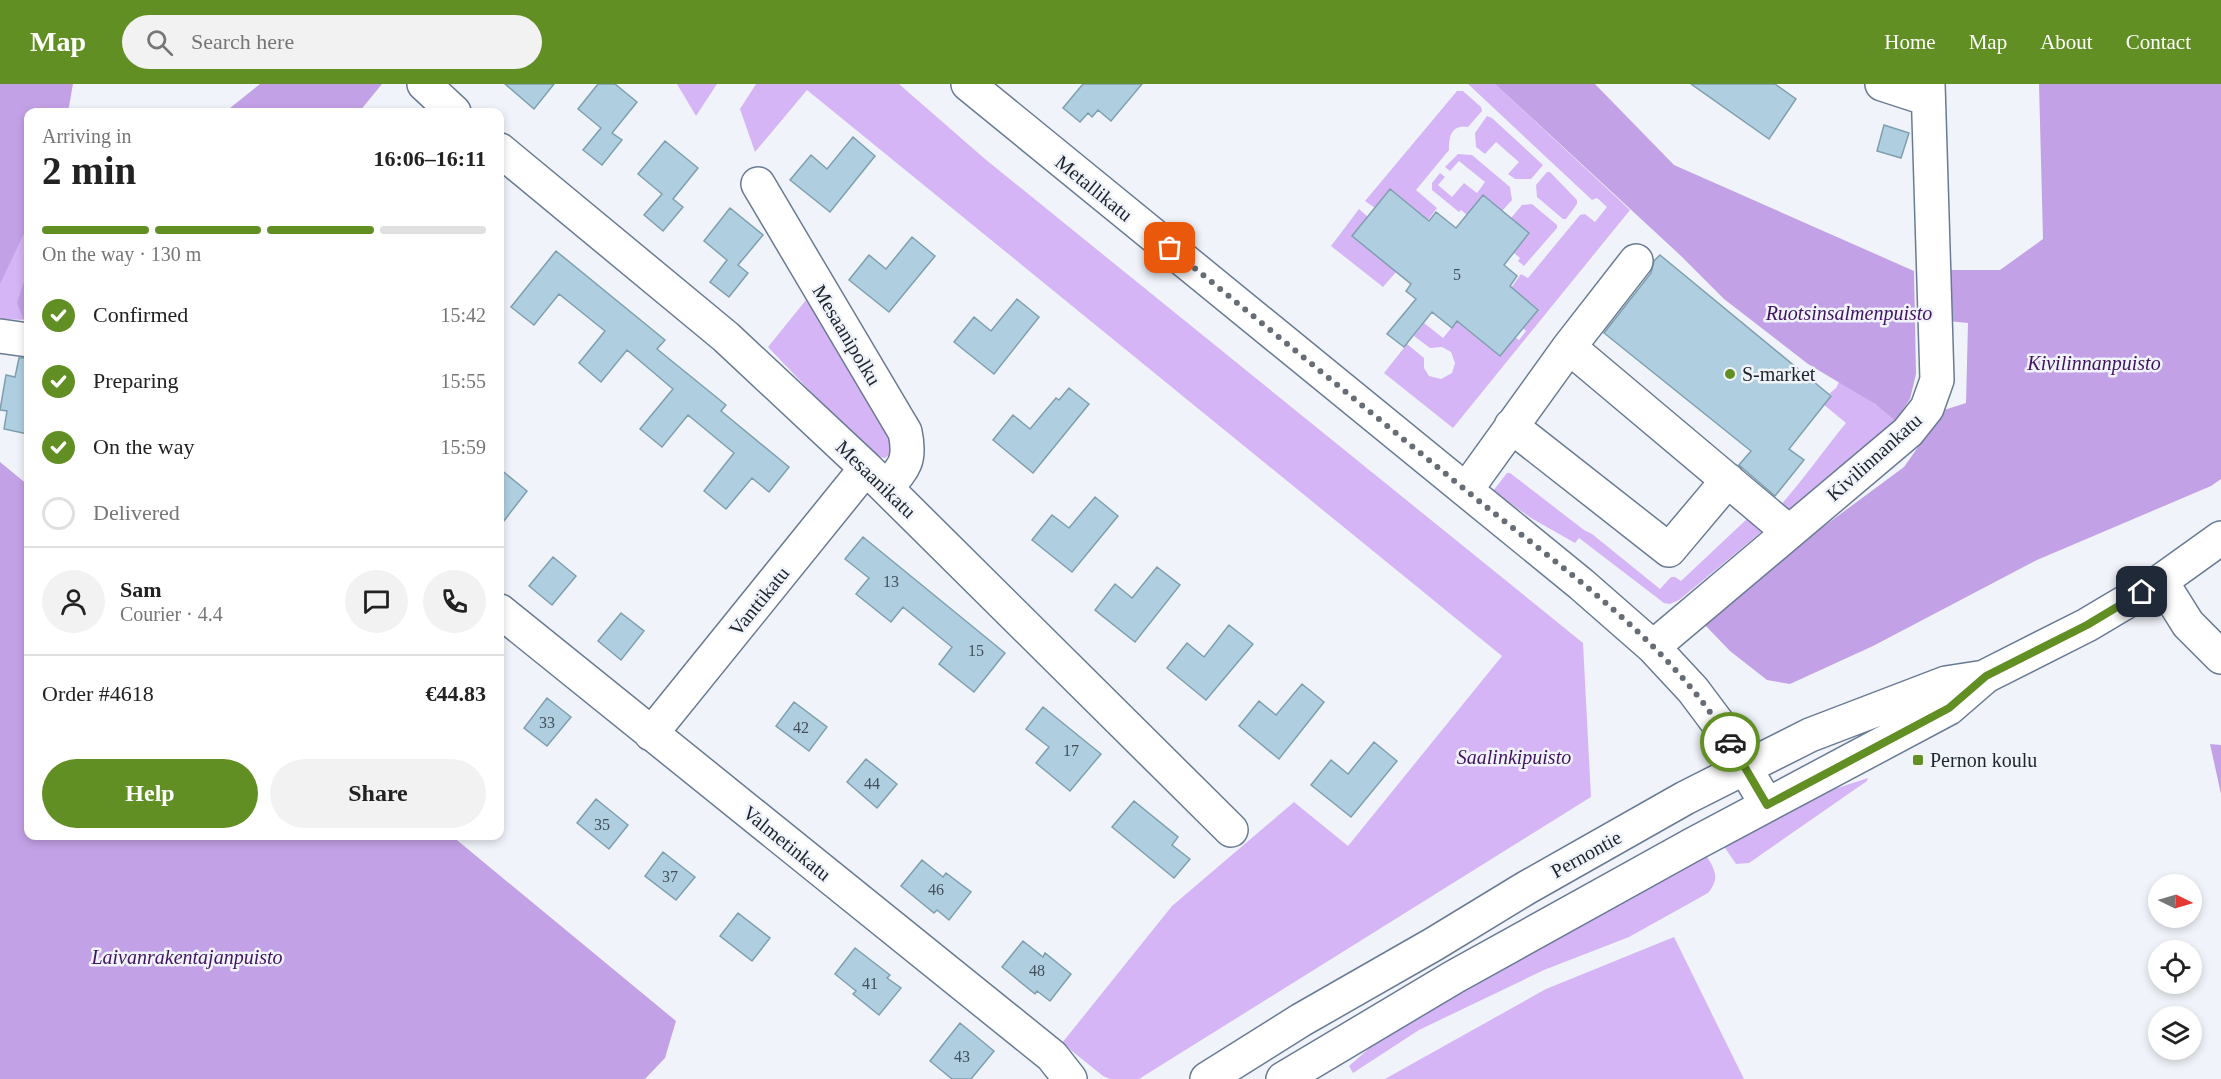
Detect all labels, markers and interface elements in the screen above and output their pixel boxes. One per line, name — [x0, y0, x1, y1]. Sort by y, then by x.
search box — [122, 15, 542, 69]
text: Map — [30, 26, 86, 57]
icon: search — [143, 26, 176, 59]
text: Search here — [191, 29, 294, 54]
text: Home — [1884, 30, 1936, 54]
text: Map — [1969, 30, 2007, 54]
text: About — [2040, 30, 2093, 54]
text: Contact — [2126, 30, 2191, 54]
text: Arriving in — [42, 125, 131, 147]
text: 16:06–16:11 — [374, 146, 486, 171]
text: 2 min — [42, 149, 136, 192]
street label: Metallikatu — [1051, 150, 1137, 226]
pin — [1144, 222, 1195, 273]
icon: bag — [1153, 231, 1186, 264]
text: On the way · 130 m — [42, 243, 201, 265]
house number: 5 — [1453, 266, 1461, 283]
street label: Mesaanipolku — [808, 281, 886, 390]
icon: check — [42, 299, 75, 332]
text: Confirmed — [93, 302, 188, 327]
park label: Ruotsinsalmenpuisto — [1765, 302, 1932, 325]
text: 15:42 — [440, 304, 486, 326]
park label: Kivilinnanpuisto — [2026, 352, 2161, 375]
place label: S-market — [1742, 363, 1816, 385]
icon: check — [42, 365, 75, 398]
marker: S-market — [1723, 367, 1737, 381]
text: Preparing — [93, 368, 179, 393]
text: 15:55 — [440, 370, 486, 392]
street label: Kivilinnankatu — [1822, 409, 1926, 505]
icon: check — [42, 431, 75, 464]
text: On the way — [93, 434, 194, 459]
text: 15:59 — [440, 436, 486, 458]
street label: Mesaanikatu — [832, 436, 920, 522]
text: Delivered — [93, 500, 180, 525]
street label: Vanttikatu — [725, 562, 793, 640]
pin — [2116, 566, 2167, 617]
button: person — [42, 570, 105, 633]
button: chat — [345, 570, 408, 633]
button: phone — [423, 570, 486, 633]
house number: 13 — [883, 573, 899, 590]
icon: home — [2125, 575, 2158, 608]
text: Sam — [120, 577, 162, 602]
text: Courier · 4.4 — [120, 603, 223, 625]
house number: 15 — [968, 642, 984, 659]
text: Order #4618 — [42, 681, 154, 706]
text: €44.83 — [426, 681, 486, 706]
courier — [1700, 712, 1760, 772]
house number: 33 — [539, 714, 555, 731]
house number: 42 — [793, 719, 809, 736]
icon: car — [1714, 726, 1747, 759]
house number: 17 — [1063, 742, 1079, 759]
park label: Saalinkipuisto — [1457, 746, 1571, 769]
place label: Pernon koulu — [1930, 749, 2037, 771]
marker: Pernon koulu — [1911, 753, 1925, 767]
button: Help — [42, 759, 258, 828]
button: Share — [270, 759, 486, 828]
house number: 44 — [864, 775, 880, 792]
street label: Valmetinkatu — [739, 801, 835, 885]
house number: 35 — [594, 816, 610, 833]
street label: Pernontie — [1547, 826, 1625, 882]
house number: 37 — [662, 868, 678, 885]
north arrow — [2148, 874, 2202, 928]
map controls — [2148, 874, 2202, 1060]
house number: 46 — [928, 881, 944, 898]
button: locate — [2148, 940, 2202, 994]
park label: Laivanrakentajanpuisto — [90, 946, 283, 969]
house number: 48 — [1029, 962, 1045, 979]
house number: 41 — [862, 975, 878, 992]
button: layers — [2148, 1006, 2202, 1060]
house number: 43 — [954, 1048, 970, 1065]

